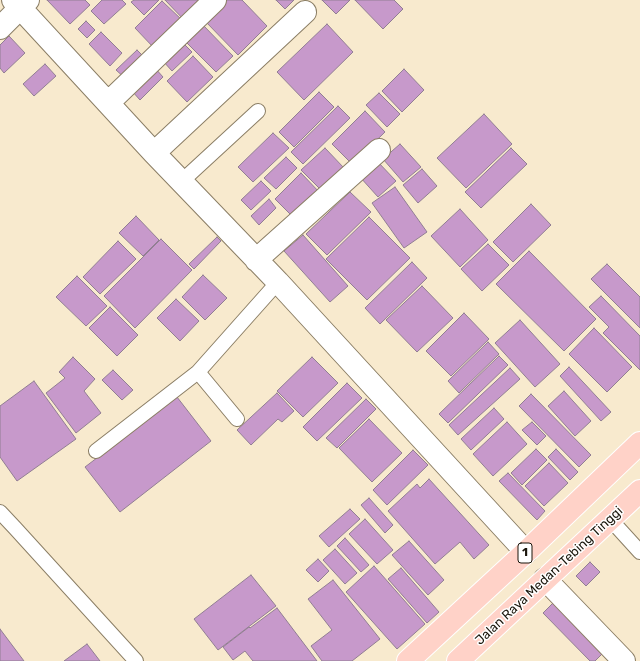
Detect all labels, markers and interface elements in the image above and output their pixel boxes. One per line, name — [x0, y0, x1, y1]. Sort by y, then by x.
street label: Jalan Raya Medan-Tebing Tinggi — [472, 503, 626, 649]
road number: 1 — [518, 543, 532, 563]

